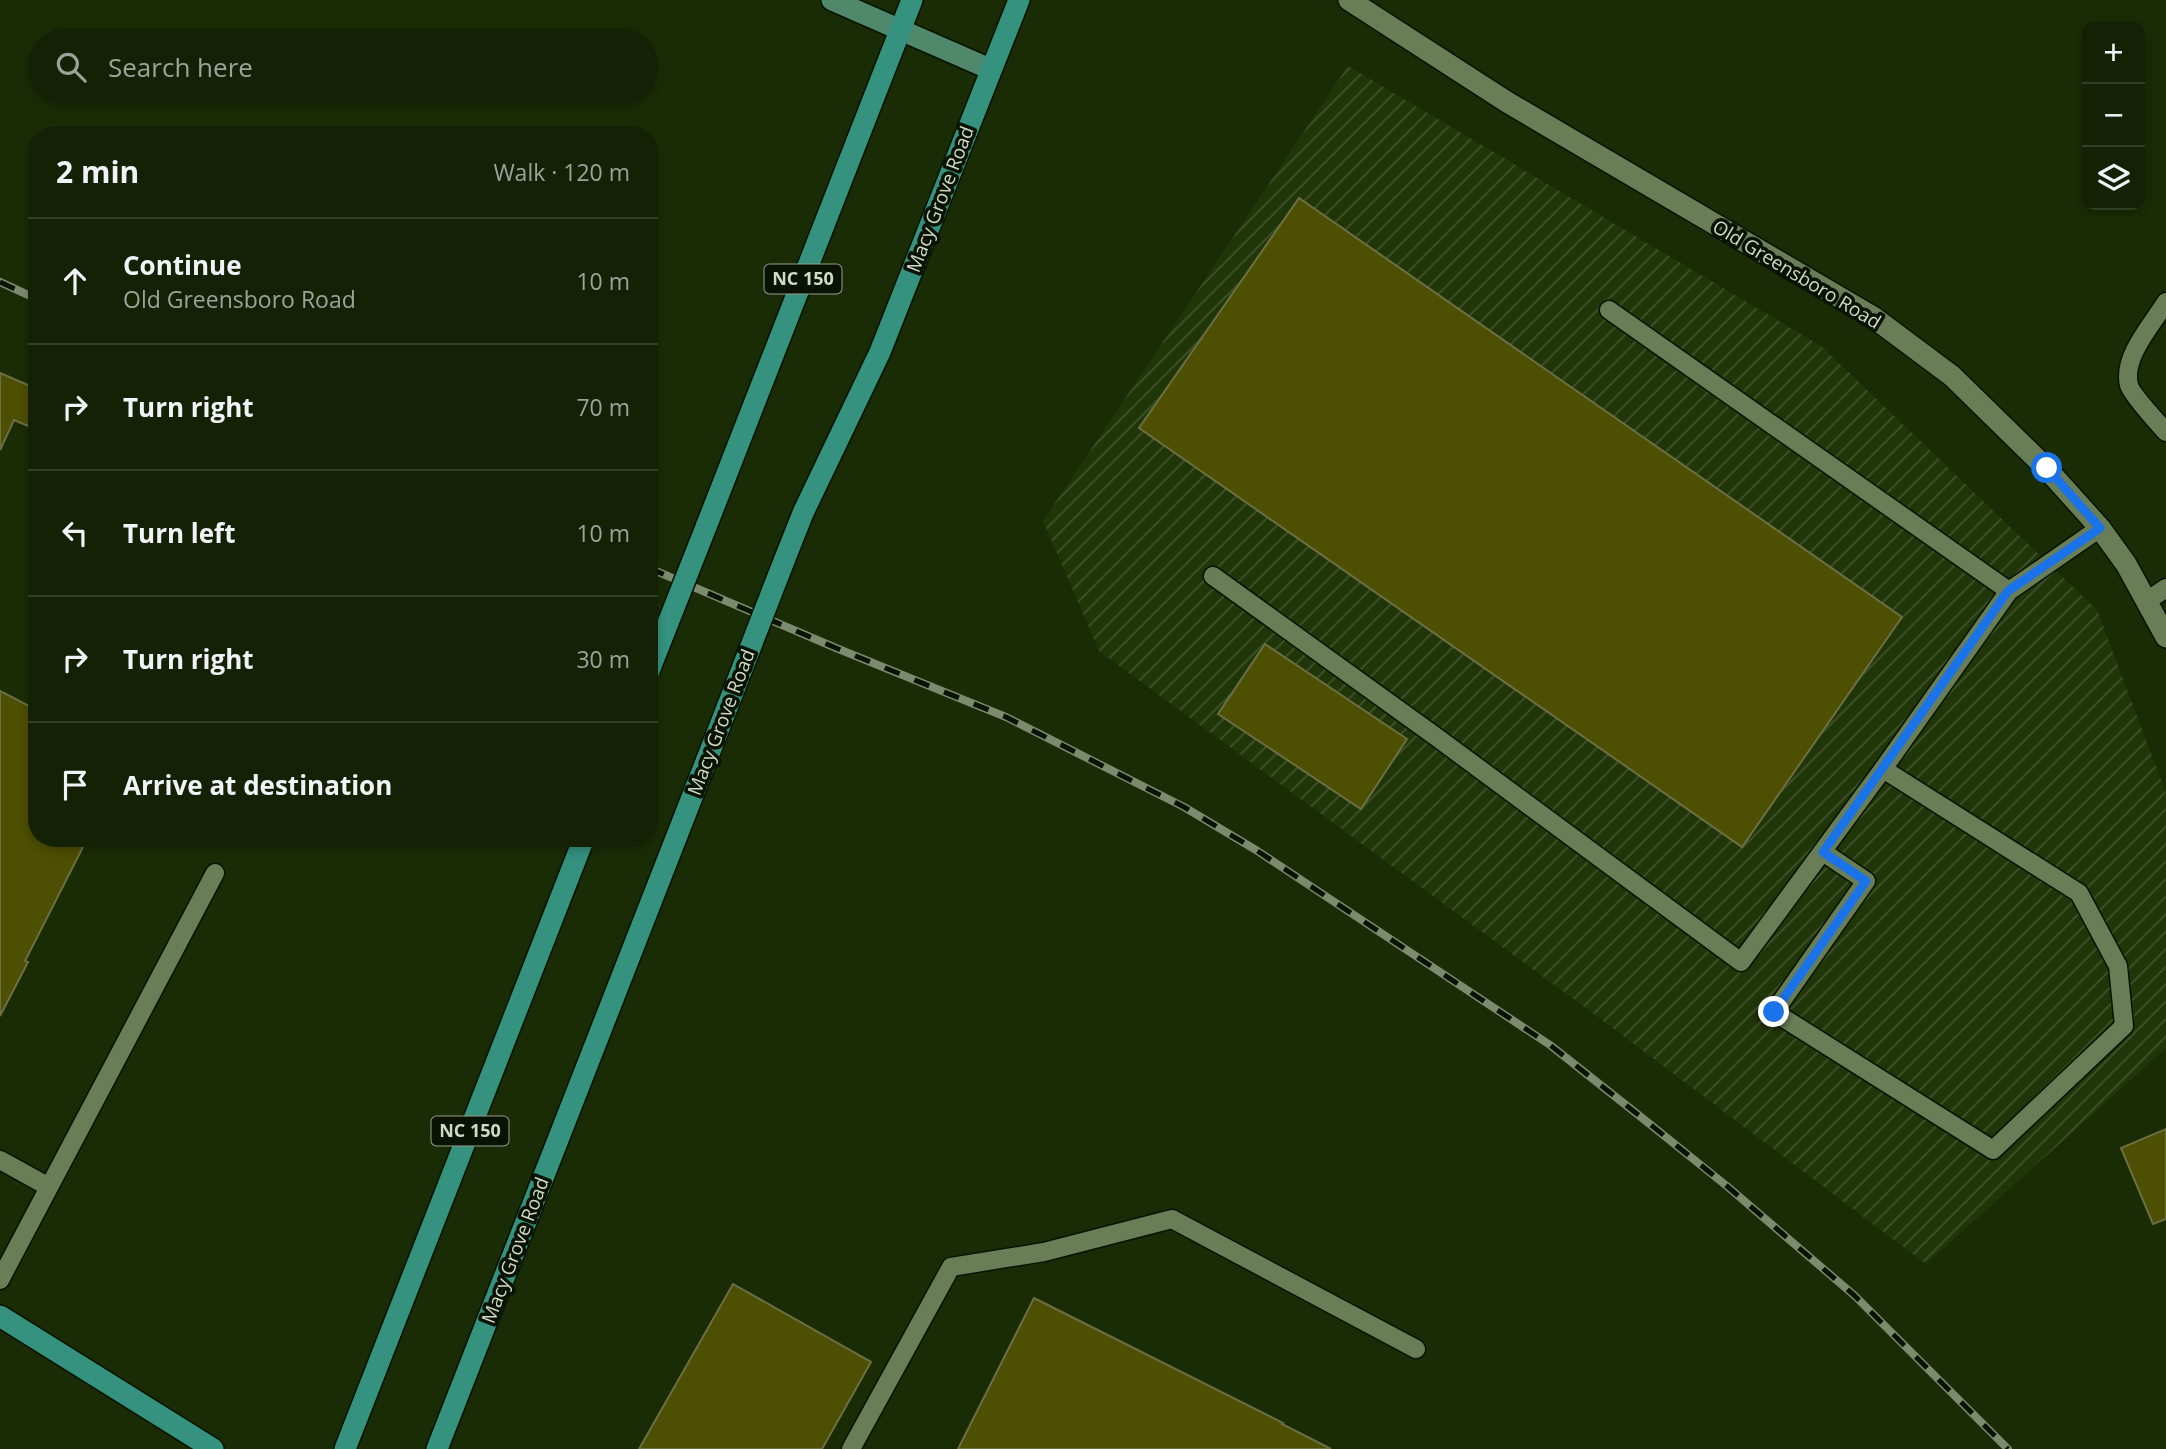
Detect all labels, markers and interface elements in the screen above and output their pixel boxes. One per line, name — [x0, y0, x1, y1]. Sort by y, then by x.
map controls — [2082, 21, 2145, 210]
button: + — [2082, 21, 2145, 84]
search box — [28, 28, 658, 105]
icon: search — [52, 48, 90, 86]
text: Search here — [108, 49, 253, 85]
button: − — [2082, 84, 2145, 147]
street label: Macy Grove Road — [900, 122, 980, 276]
button: layers — [2082, 147, 2145, 210]
text: 2 min — [56, 151, 139, 192]
text: Walk · 120 m — [493, 156, 630, 188]
street label: Old Greensboro Road — [1708, 213, 1886, 335]
text: Continue — [123, 247, 242, 283]
icon: ahead — [56, 262, 94, 300]
road number: NC 150 — [764, 264, 842, 293]
text: 10 m — [576, 265, 630, 297]
text: Old Greensboro Road — [123, 283, 356, 315]
icon: right — [56, 388, 94, 426]
text: Turn right — [123, 389, 254, 425]
text: 70 m — [576, 391, 630, 423]
route start — [2031, 452, 2062, 483]
icon: left — [56, 514, 94, 552]
text: Turn left — [123, 515, 235, 551]
text: 10 m — [576, 517, 630, 549]
icon: right — [56, 640, 94, 678]
text: Turn right — [123, 641, 254, 677]
text: 30 m — [576, 643, 630, 675]
street label: Macy Grove Road — [681, 645, 761, 799]
icon: arrive — [56, 766, 94, 804]
text: Arrive at destination — [123, 767, 392, 803]
route end — [1758, 996, 1789, 1027]
road number: NC 150 — [432, 1116, 508, 1146]
street label: Macy Grove Road — [475, 1173, 555, 1327]

